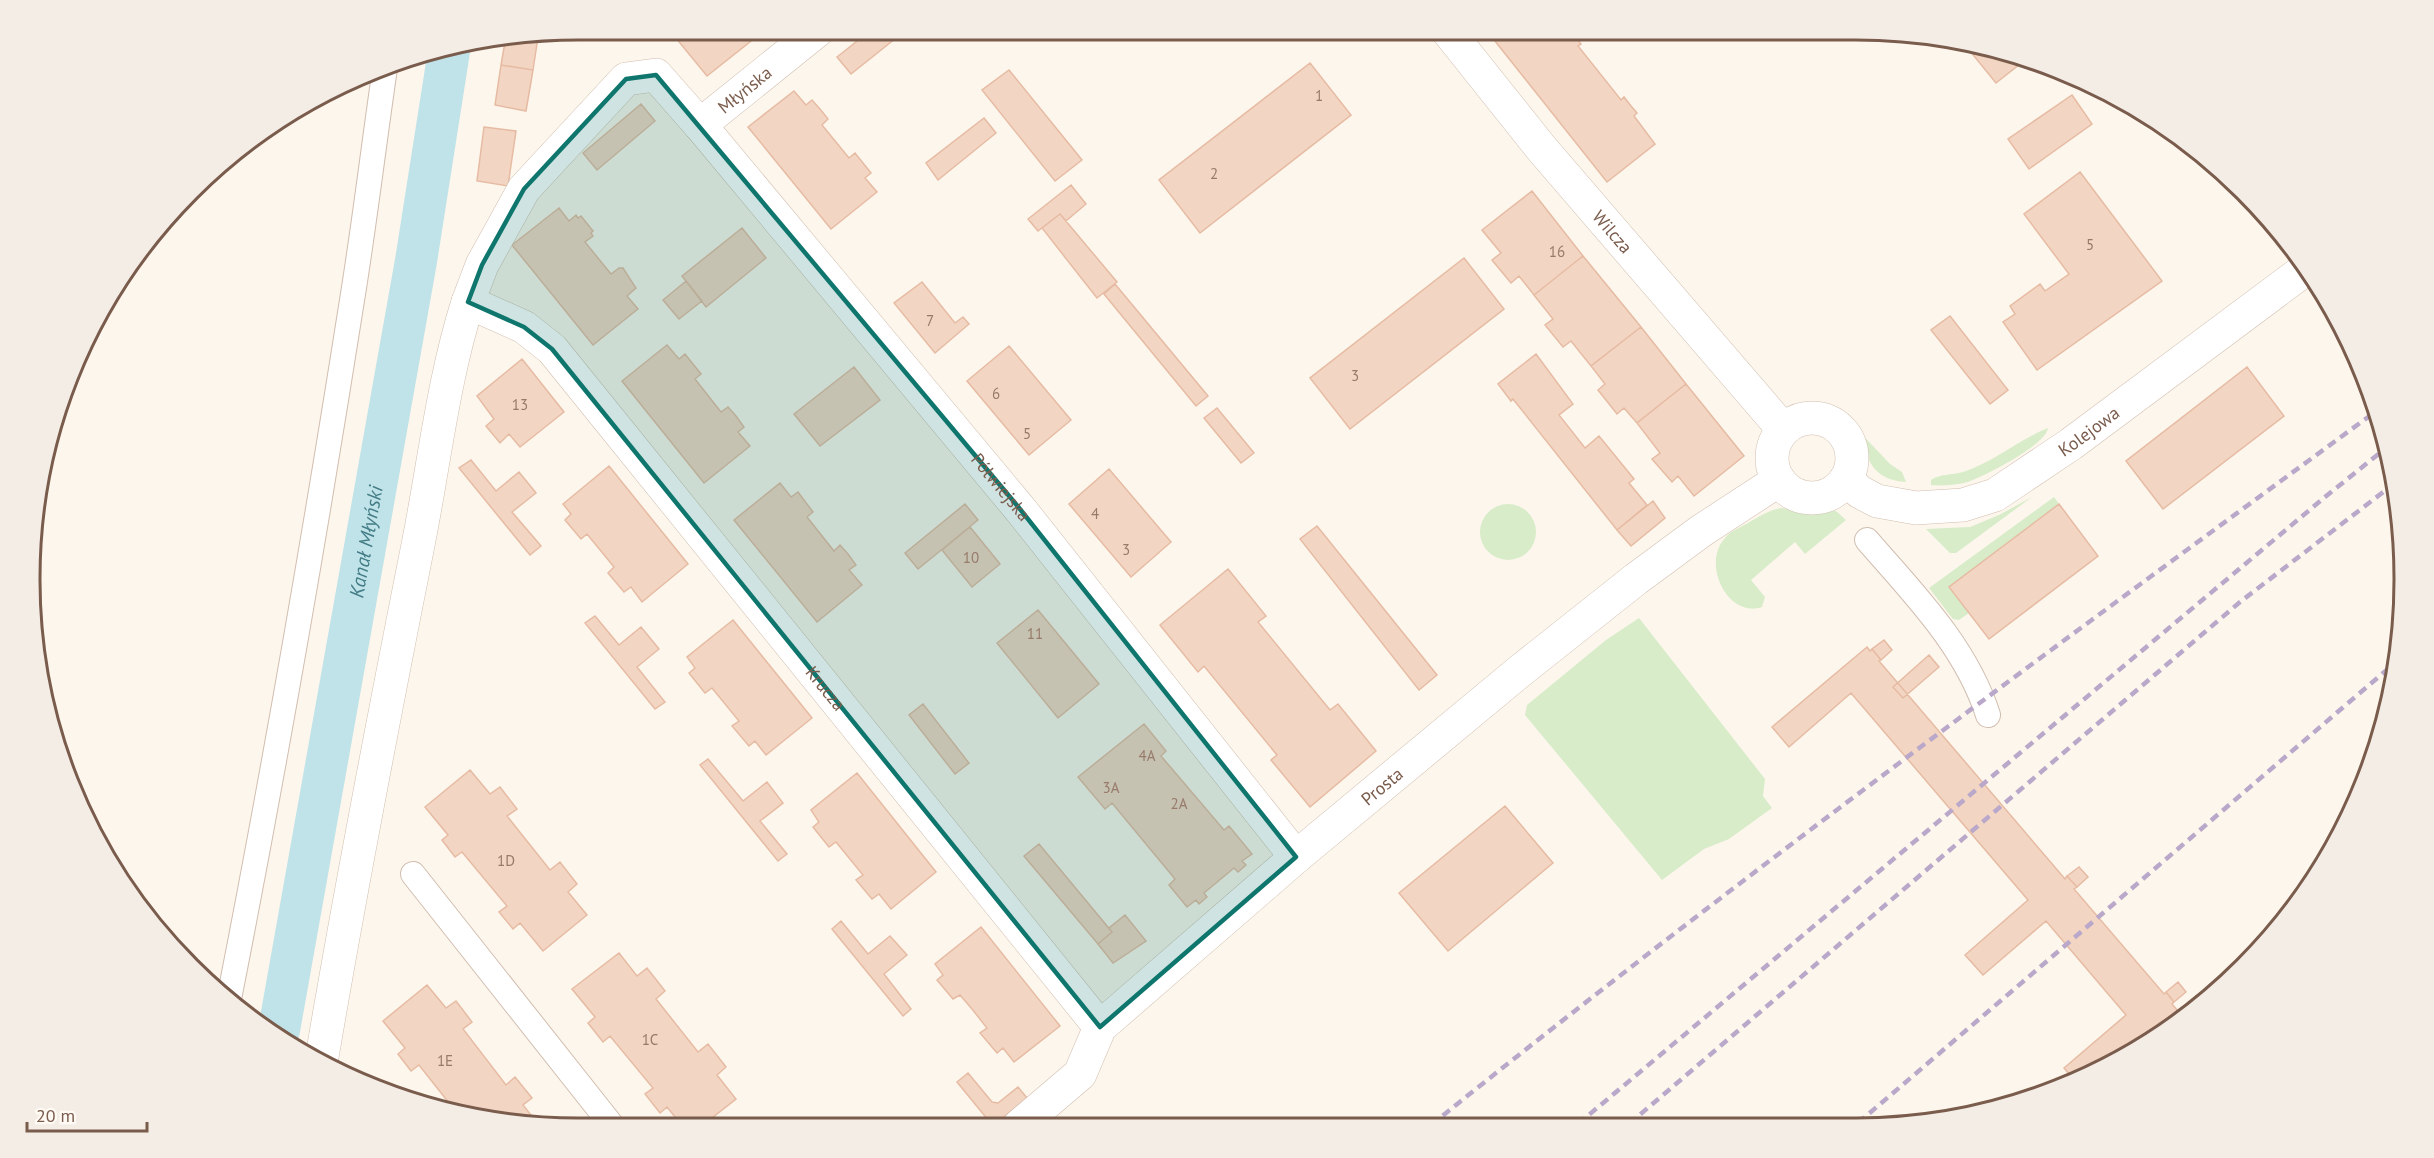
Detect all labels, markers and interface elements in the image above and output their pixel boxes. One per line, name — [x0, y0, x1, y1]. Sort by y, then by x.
street label: Młyńska — [713, 61, 776, 118]
house number: 1 — [1315, 86, 1323, 105]
house number: 2 — [1210, 164, 1218, 183]
street label: Wilcza — [1588, 205, 1638, 258]
house number: 5 — [2086, 235, 2094, 254]
house number: 16 — [1549, 242, 1565, 261]
house number: 7 — [926, 311, 934, 330]
house number: 3 — [1351, 366, 1359, 385]
house number: 6 — [992, 384, 1000, 403]
house number: 13 — [512, 395, 528, 414]
street label: Kolejowa — [2053, 401, 2124, 461]
house number: 5 — [1023, 424, 1031, 443]
street label: Półwiejska — [966, 448, 1036, 525]
water label: Kanał Młyński — [343, 483, 389, 600]
house number: 4 — [1091, 504, 1099, 523]
house number: 3 — [1122, 540, 1130, 559]
house number: 10 — [963, 548, 979, 567]
house number: 11 — [1027, 624, 1043, 643]
street label: Krucza — [801, 661, 851, 715]
house number: 4A — [1139, 746, 1156, 765]
street label: Prosta — [1356, 762, 1407, 810]
house number: 3A — [1103, 778, 1120, 797]
house number: 2A — [1171, 794, 1188, 813]
house number: 1D — [497, 851, 515, 870]
house number: 1C — [642, 1030, 658, 1049]
house number: 1E — [437, 1051, 453, 1070]
scale bar — [27, 1095, 147, 1133]
text: 20 m — [36, 1104, 75, 1127]

